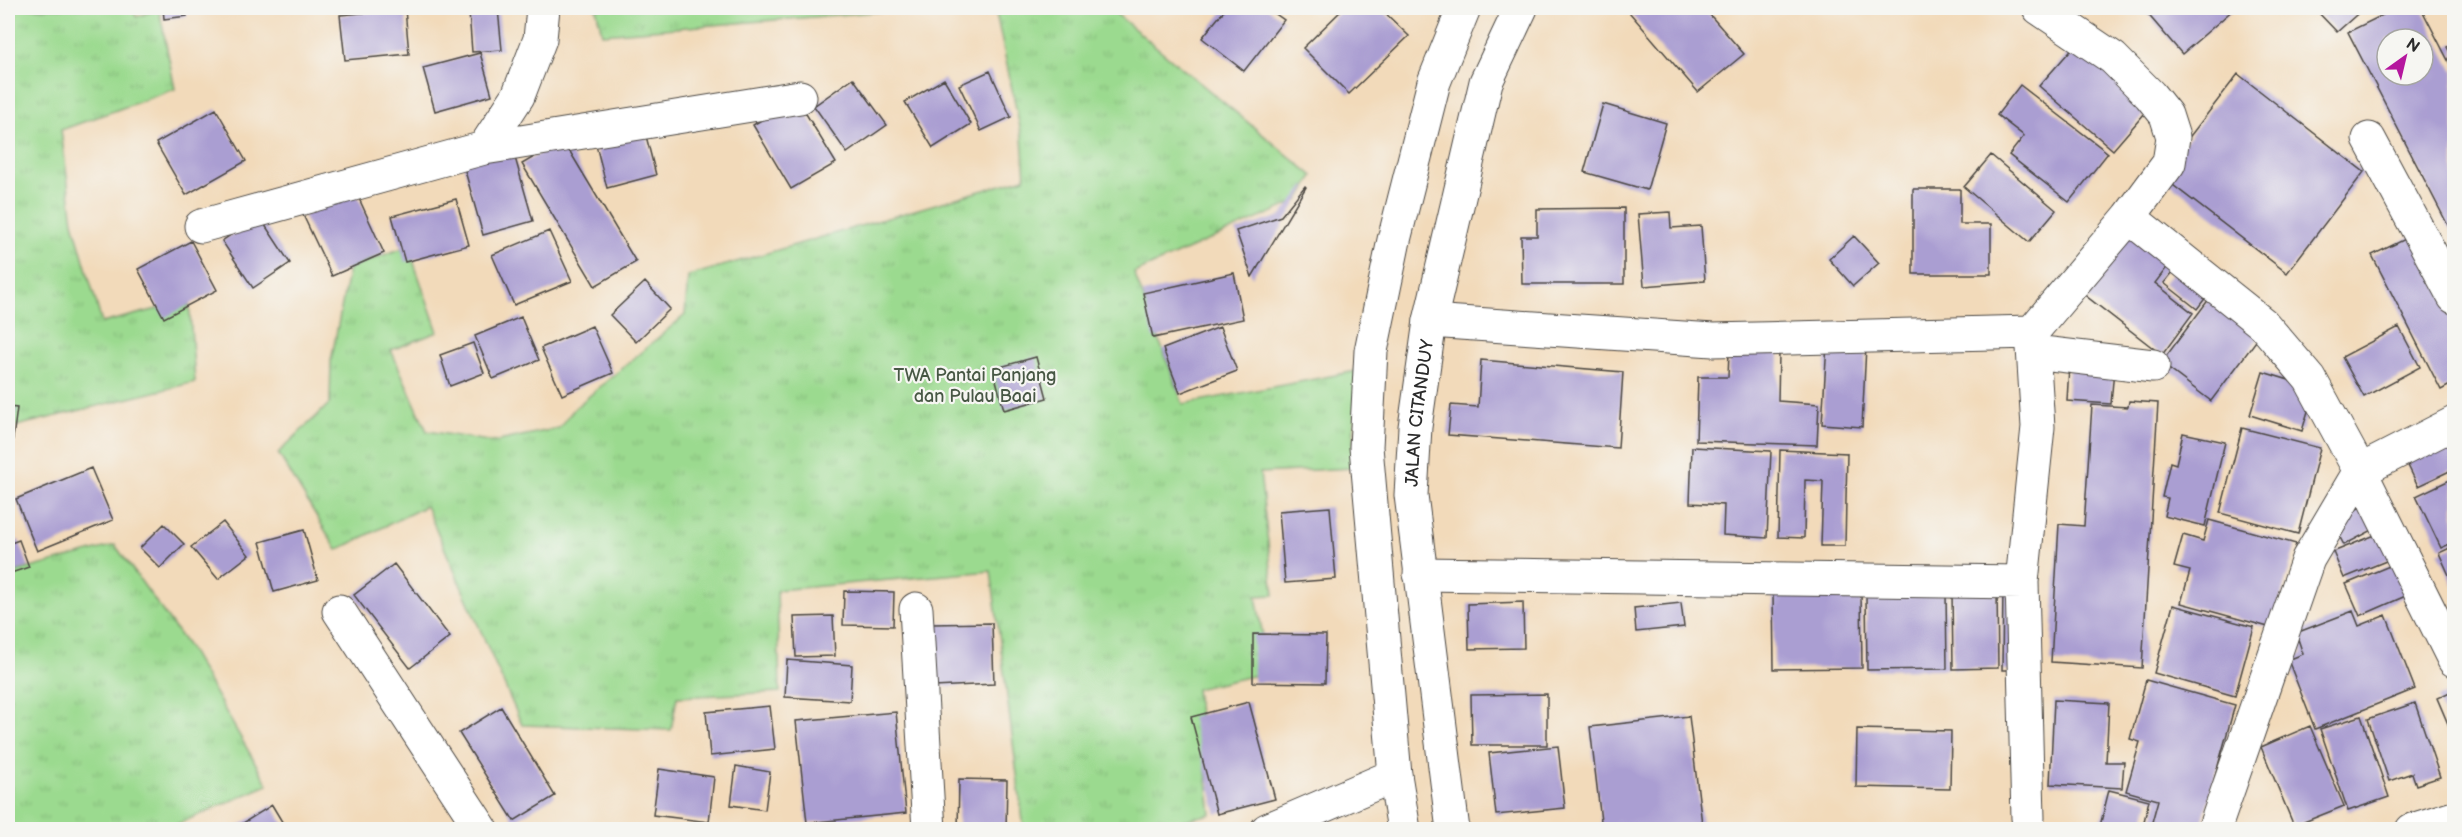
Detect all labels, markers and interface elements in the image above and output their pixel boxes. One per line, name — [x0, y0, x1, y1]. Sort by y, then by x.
north arrow — [2375, 27, 2435, 87]
text: N — [2402, 35, 2423, 57]
street label: JALAN CITANDUY — [1402, 338, 1438, 487]
park label: TWA Pantai Panjang dan Pulau Baai — [894, 365, 1056, 407]

